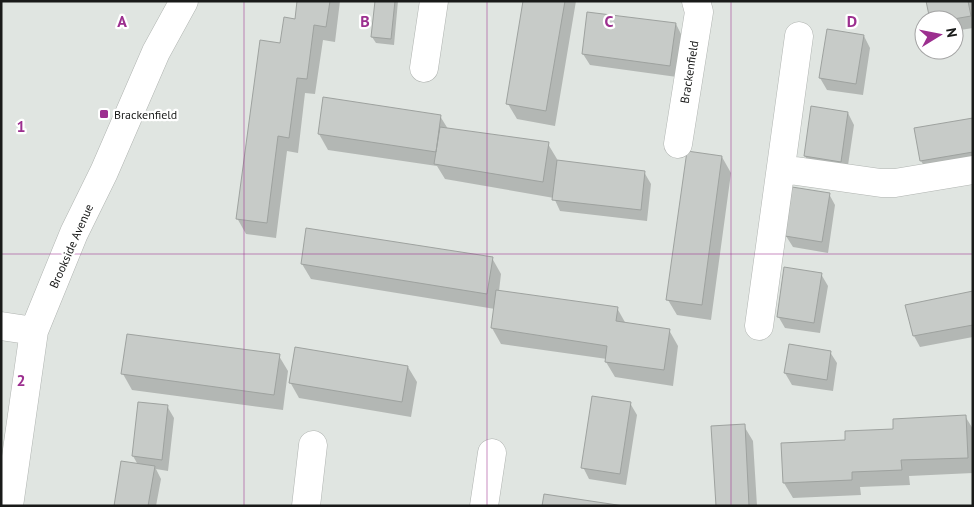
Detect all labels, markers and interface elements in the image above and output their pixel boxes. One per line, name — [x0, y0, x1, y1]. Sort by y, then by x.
north arrow — [914, 10, 964, 60]
text: A — [117, 11, 127, 31]
text: B — [360, 11, 370, 31]
text: C — [605, 11, 614, 31]
text: D — [847, 11, 857, 31]
text: N — [942, 27, 961, 39]
street label: Brackenfield — [677, 40, 701, 104]
place label: Brackenfield — [114, 107, 177, 122]
marker: Brackenfield — [98, 108, 110, 120]
text: 1 — [16, 116, 26, 136]
street label: Brookside Avenue — [46, 201, 96, 291]
text: 2 — [16, 370, 26, 390]

